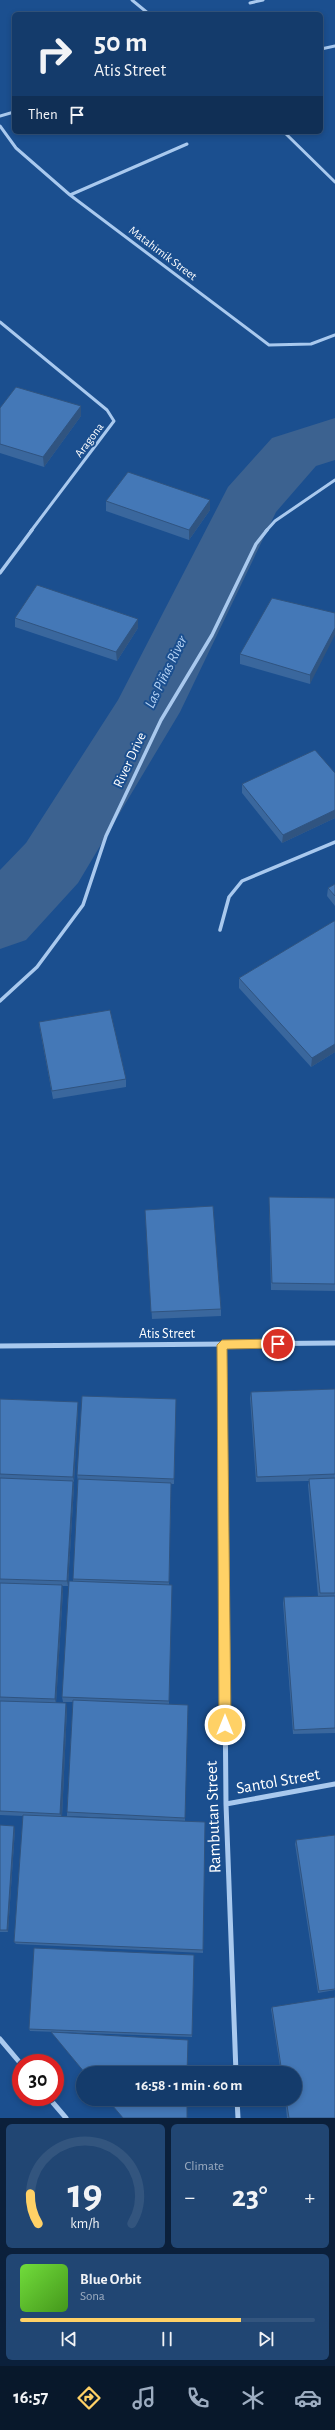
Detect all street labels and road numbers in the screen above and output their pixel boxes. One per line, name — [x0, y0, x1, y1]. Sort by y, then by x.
street label: Matahimik Street — [127, 224, 199, 282]
street label: Aragona — [72, 420, 106, 459]
street label: River Drive — [111, 730, 149, 790]
street label: Atis Street — [139, 1327, 196, 1341]
street label: Rambutan Street — [203, 1760, 223, 1874]
street label: Santol Street — [235, 1765, 322, 1797]

